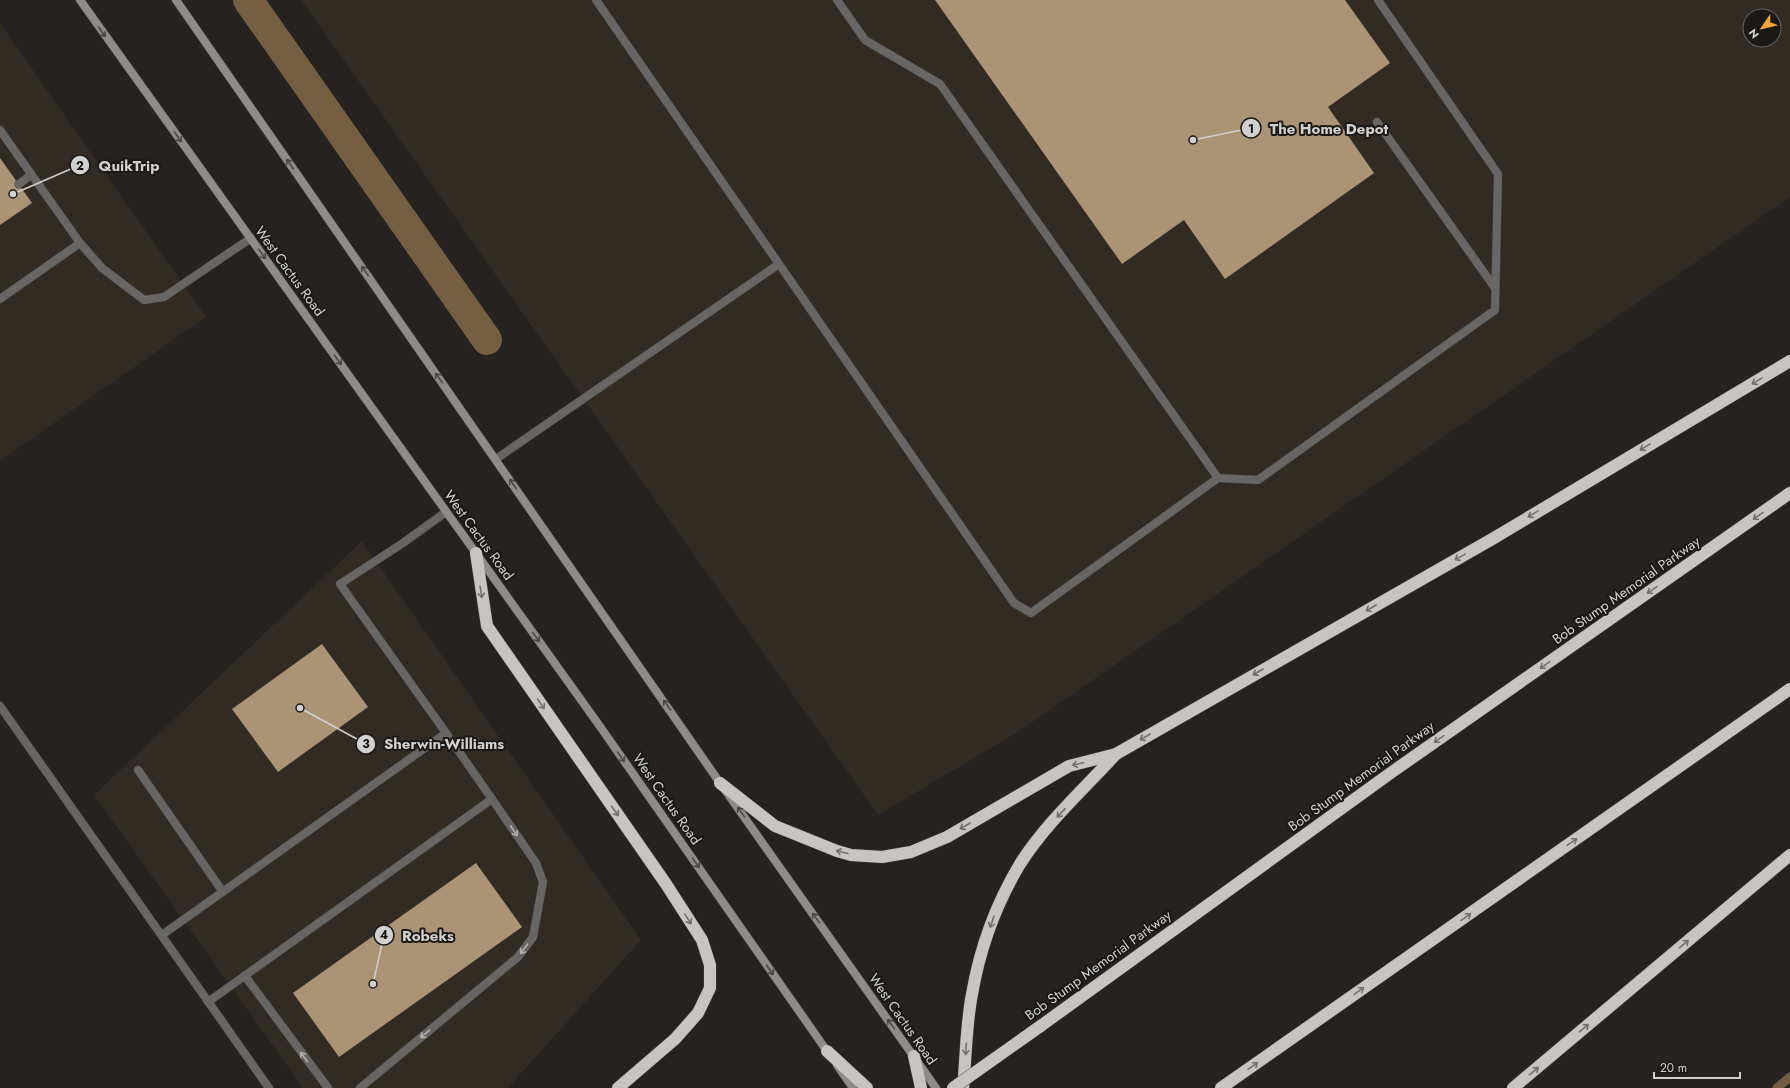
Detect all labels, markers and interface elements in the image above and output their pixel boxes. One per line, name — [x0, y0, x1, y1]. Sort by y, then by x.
north arrow — [1742, 8, 1782, 48]
one-way arrow — [98, 26, 107, 37]
text: N — [1745, 26, 1763, 42]
callout: The Home Depot — [1241, 115, 1396, 142]
text: The Home Depot — [1270, 118, 1389, 140]
text: 1 — [1248, 120, 1254, 138]
one-way arrow — [174, 132, 182, 143]
callout: QuikTrip — [70, 152, 167, 179]
text: QuikTrip — [99, 155, 159, 177]
text: 2 — [76, 157, 84, 175]
one-way arrow — [286, 159, 294, 170]
street label: West Cactus Road — [250, 222, 330, 320]
one-way arrow — [258, 249, 266, 260]
one-way arrow — [361, 266, 369, 277]
one-way arrow — [334, 354, 342, 365]
one-way arrow — [435, 373, 443, 384]
one-way arrow — [1751, 377, 1763, 385]
one-way arrow — [1639, 444, 1651, 452]
one-way arrow — [509, 479, 517, 490]
street label: West Cactus Road — [439, 486, 519, 584]
one-way arrow — [1528, 510, 1539, 518]
one-way arrow — [1753, 512, 1764, 520]
street label: Bob Stump Memorial Parkway — [1548, 531, 1705, 649]
one-way arrow — [1454, 553, 1466, 561]
one-way arrow — [478, 585, 486, 598]
one-way arrow — [1646, 586, 1657, 594]
one-way arrow — [1365, 604, 1377, 612]
one-way arrow — [532, 631, 540, 642]
one-way arrow — [1540, 661, 1551, 669]
one-way arrow — [1252, 669, 1264, 677]
one-way arrow — [537, 698, 545, 709]
one-way arrow — [663, 700, 671, 711]
street label: Bob Stump Memorial Parkway — [1284, 716, 1439, 836]
callout: Sherwin-Williams — [356, 731, 512, 758]
text: Sherwin-Williams — [384, 733, 504, 755]
one-way arrow — [1139, 734, 1151, 742]
text: 3 — [362, 735, 370, 753]
one-way arrow — [1433, 735, 1444, 743]
street label: West Cactus Road — [628, 749, 706, 849]
one-way arrow — [617, 751, 625, 762]
one-way arrow — [1072, 760, 1085, 768]
one-way arrow — [611, 805, 619, 816]
one-way arrow — [737, 807, 745, 818]
one-way arrow — [1056, 808, 1066, 818]
one-way arrow — [959, 823, 971, 831]
one-way arrow — [510, 825, 518, 836]
one-way arrow — [1567, 838, 1578, 846]
one-way arrow — [835, 848, 848, 856]
one-way arrow — [692, 857, 700, 868]
street label: Bob Stump Memorial Parkway — [1021, 905, 1176, 1025]
one-way arrow — [1460, 912, 1471, 921]
one-way arrow — [684, 913, 692, 924]
one-way arrow — [812, 913, 820, 924]
one-way arrow — [987, 916, 995, 928]
callout: Robeks — [374, 922, 462, 949]
text: Robeks — [402, 925, 454, 947]
text: 4 — [380, 926, 388, 944]
one-way arrow — [1679, 940, 1689, 949]
one-way arrow — [519, 944, 528, 955]
one-way arrow — [766, 964, 774, 975]
street label: West Cactus Road — [864, 969, 942, 1069]
one-way arrow — [1354, 987, 1365, 995]
one-way arrow — [887, 1019, 895, 1030]
one-way arrow — [1579, 1024, 1590, 1033]
one-way arrow — [420, 1030, 431, 1039]
one-way arrow — [963, 1042, 970, 1055]
one-way arrow — [300, 1052, 308, 1063]
scale bar — [1654, 1054, 1740, 1080]
text: 20 m — [1660, 1059, 1687, 1077]
one-way arrow — [1247, 1062, 1258, 1070]
one-way arrow — [1528, 1066, 1539, 1075]

